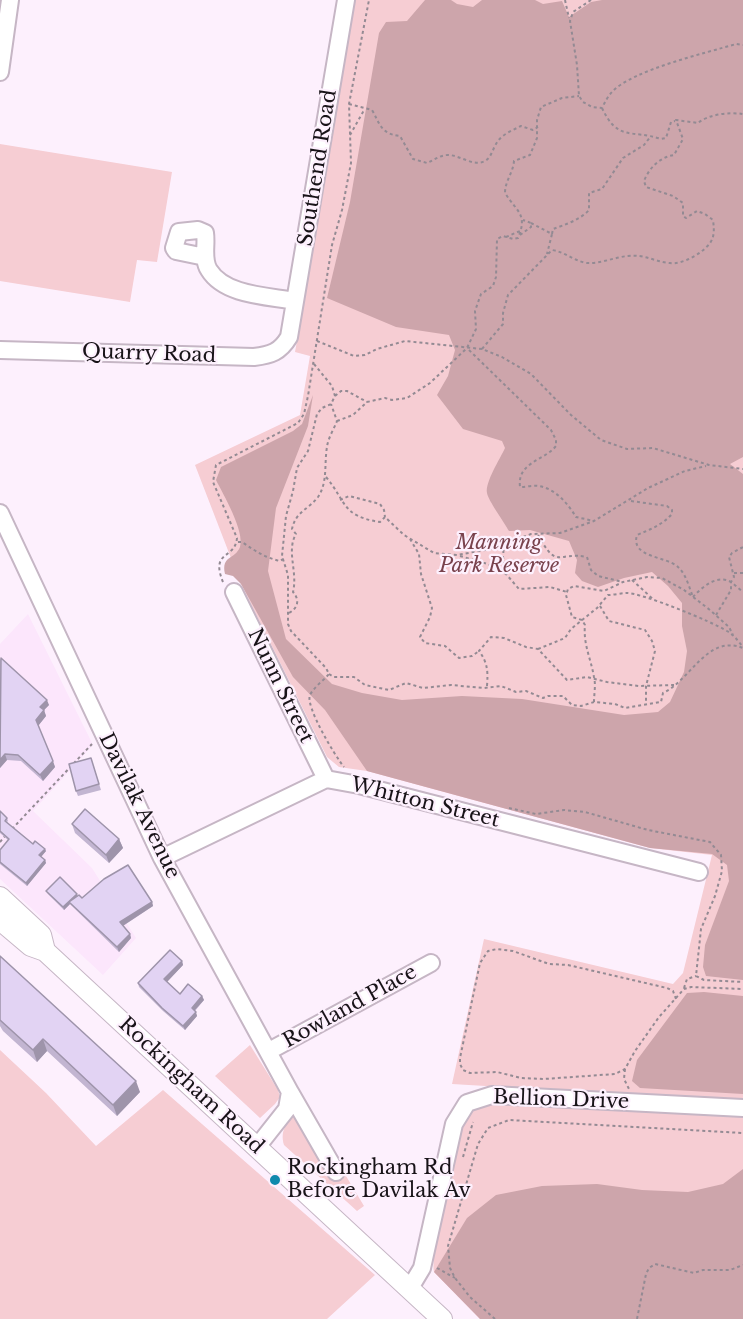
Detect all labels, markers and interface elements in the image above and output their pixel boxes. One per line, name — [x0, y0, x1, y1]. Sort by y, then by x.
street label: Southend Road — [294, 88, 342, 248]
street label: Quarry Road — [81, 340, 217, 368]
park label: Manning Park Reserve — [439, 531, 559, 578]
street label: Nunn Street — [242, 625, 318, 747]
street label: Davilak Avenue — [93, 729, 185, 883]
street label: Whitton Street — [348, 773, 502, 833]
street label: Rowland Place — [279, 960, 421, 1054]
street label: Rockingham Road — [114, 1013, 268, 1159]
street label: Bellion Drive — [492, 1086, 630, 1114]
place label: Rockingham Rd Before Davilak Av — [287, 1156, 471, 1203]
marker: Rockingham Rd Before Davilak Av — [268, 1173, 282, 1187]

